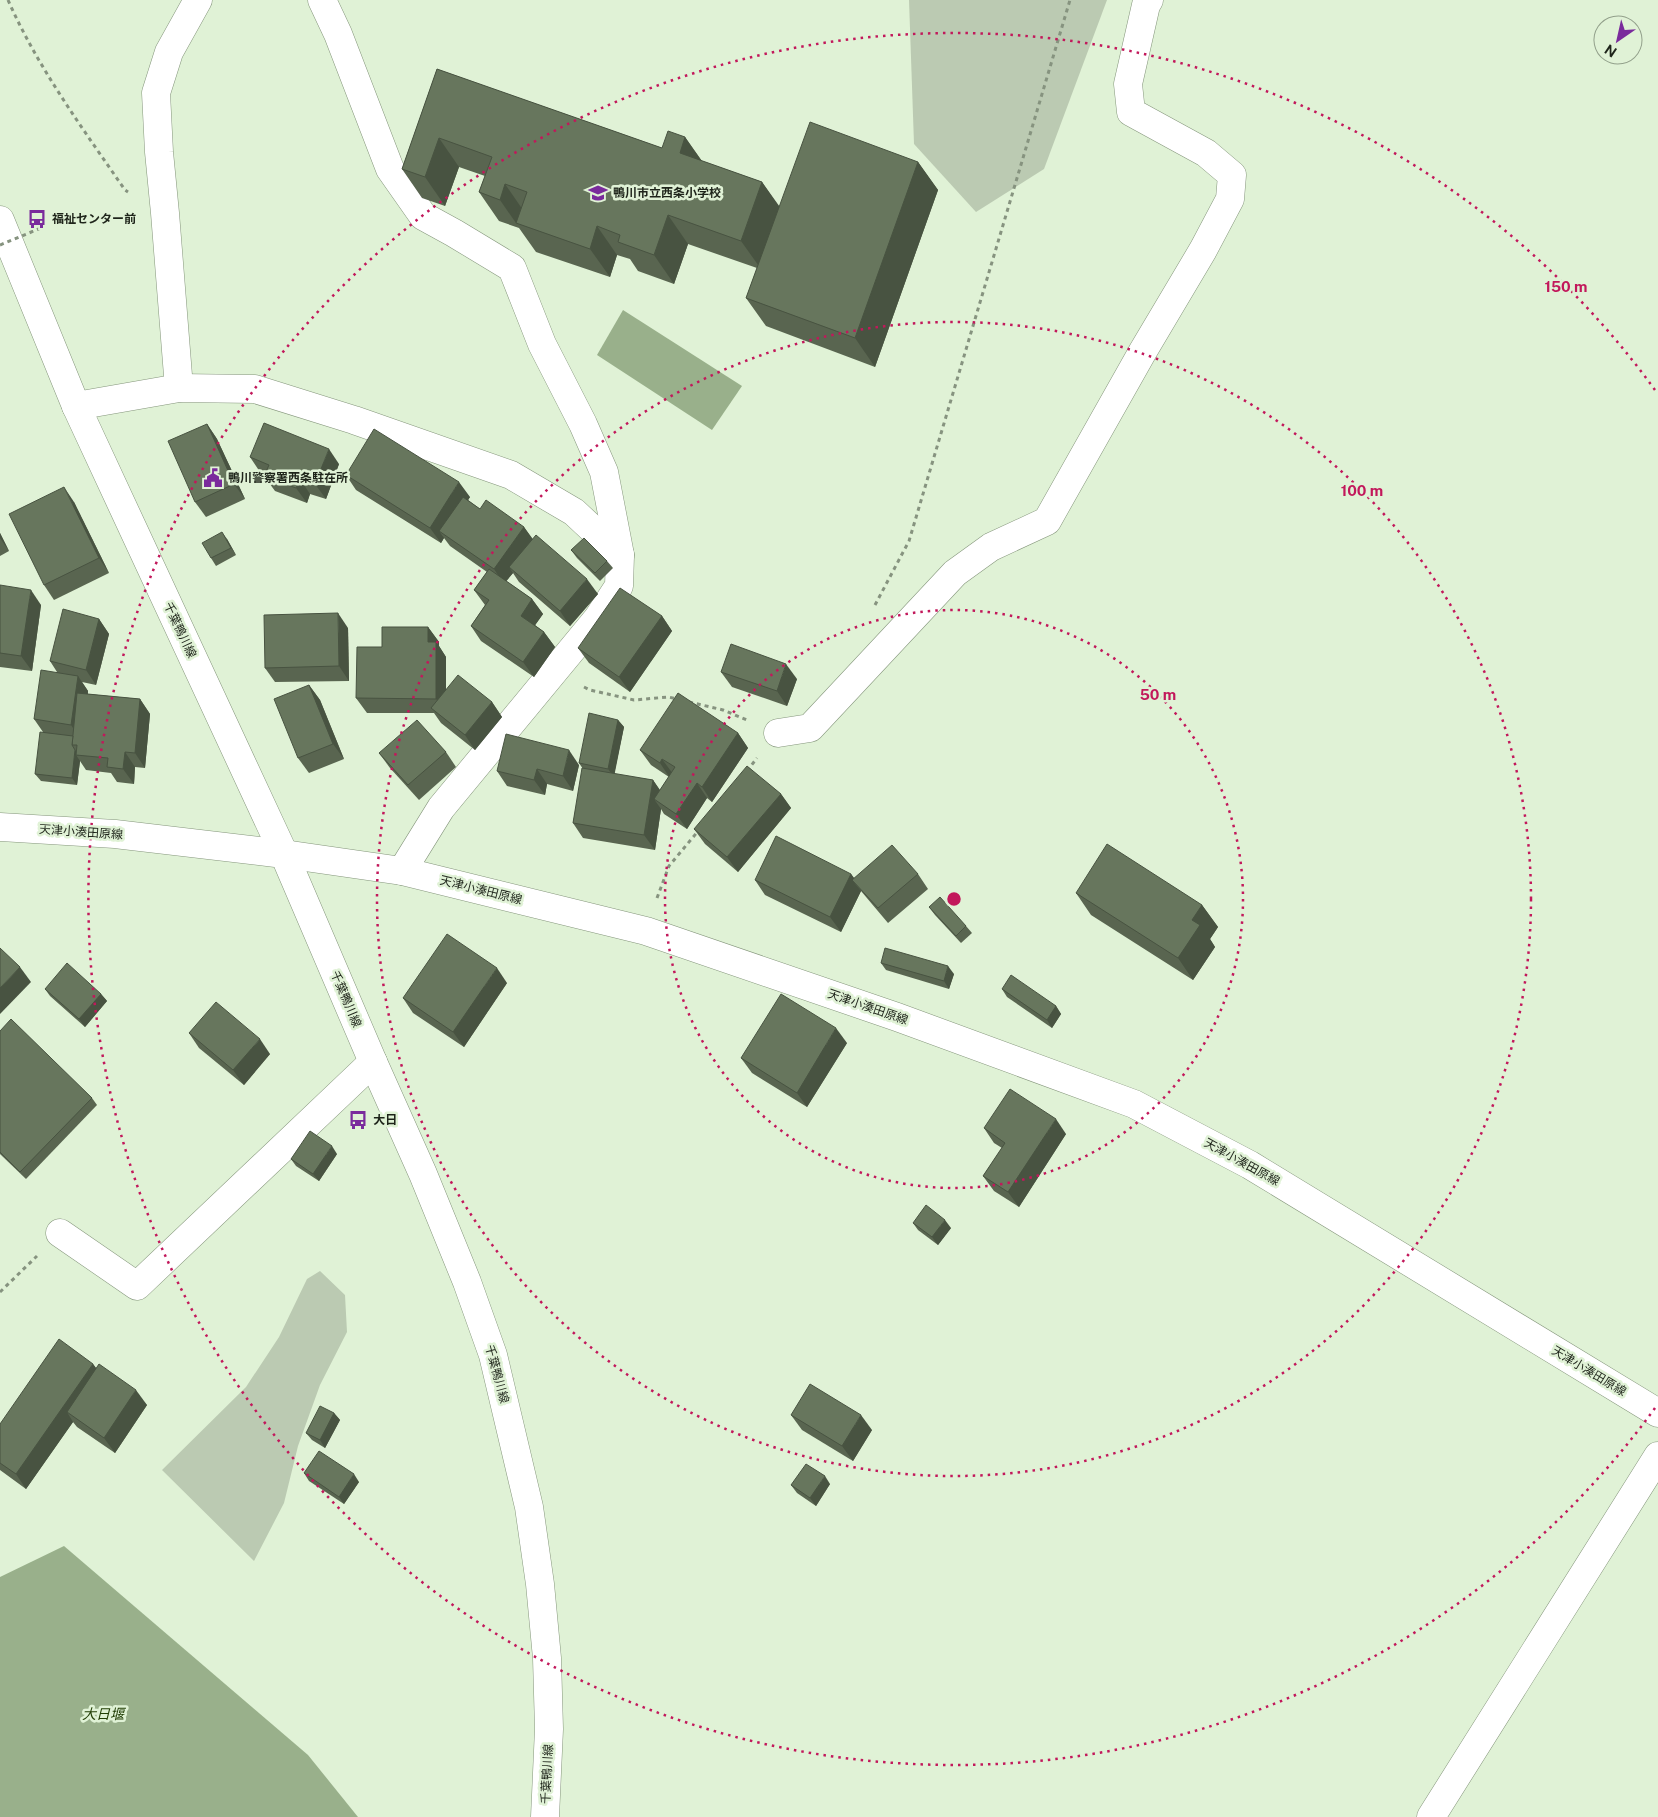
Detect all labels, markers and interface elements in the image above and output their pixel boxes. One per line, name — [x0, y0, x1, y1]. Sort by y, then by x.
north arrow — [1593, 15, 1643, 65]
text: N — [1602, 41, 1620, 60]
school or university icon: 鴨川市立西条小学校 — [587, 182, 609, 204]
place label: 鴨川市立西条小学校 — [613, 186, 721, 200]
bus stop icon: 福祉センター前 — [26, 208, 48, 230]
place label: 福祉センター前 — [52, 212, 136, 226]
text: 150 m — [1544, 278, 1588, 295]
public building icon: 鴨川警察署西条駐在所 — [202, 467, 224, 489]
place label: 鴨川警察署西条駐在所 — [228, 471, 348, 485]
text: 100 m — [1341, 482, 1383, 499]
street label: 千葉鴨川線 — [161, 600, 199, 660]
text: 50 m — [1140, 686, 1176, 703]
street label: 天津小湊田原線 — [39, 822, 123, 842]
street label: 天津小湊田原線 — [439, 873, 523, 907]
centre of rings — [945, 890, 963, 908]
street label: 千葉鴨川線 — [328, 969, 364, 1029]
street label: 天津小湊田原線 — [826, 987, 910, 1027]
bus stop icon: 大日 — [347, 1109, 369, 1131]
place label: 大日 — [373, 1113, 397, 1127]
street label: 天津小湊田原線 — [1202, 1136, 1282, 1188]
street label: 千葉鴨川線 — [482, 1343, 512, 1405]
street label: 天津小湊田原線 — [1549, 1343, 1629, 1399]
water label: 大日堰 — [82, 1706, 127, 1722]
street label: 千葉鴨川線 — [538, 1744, 556, 1804]

